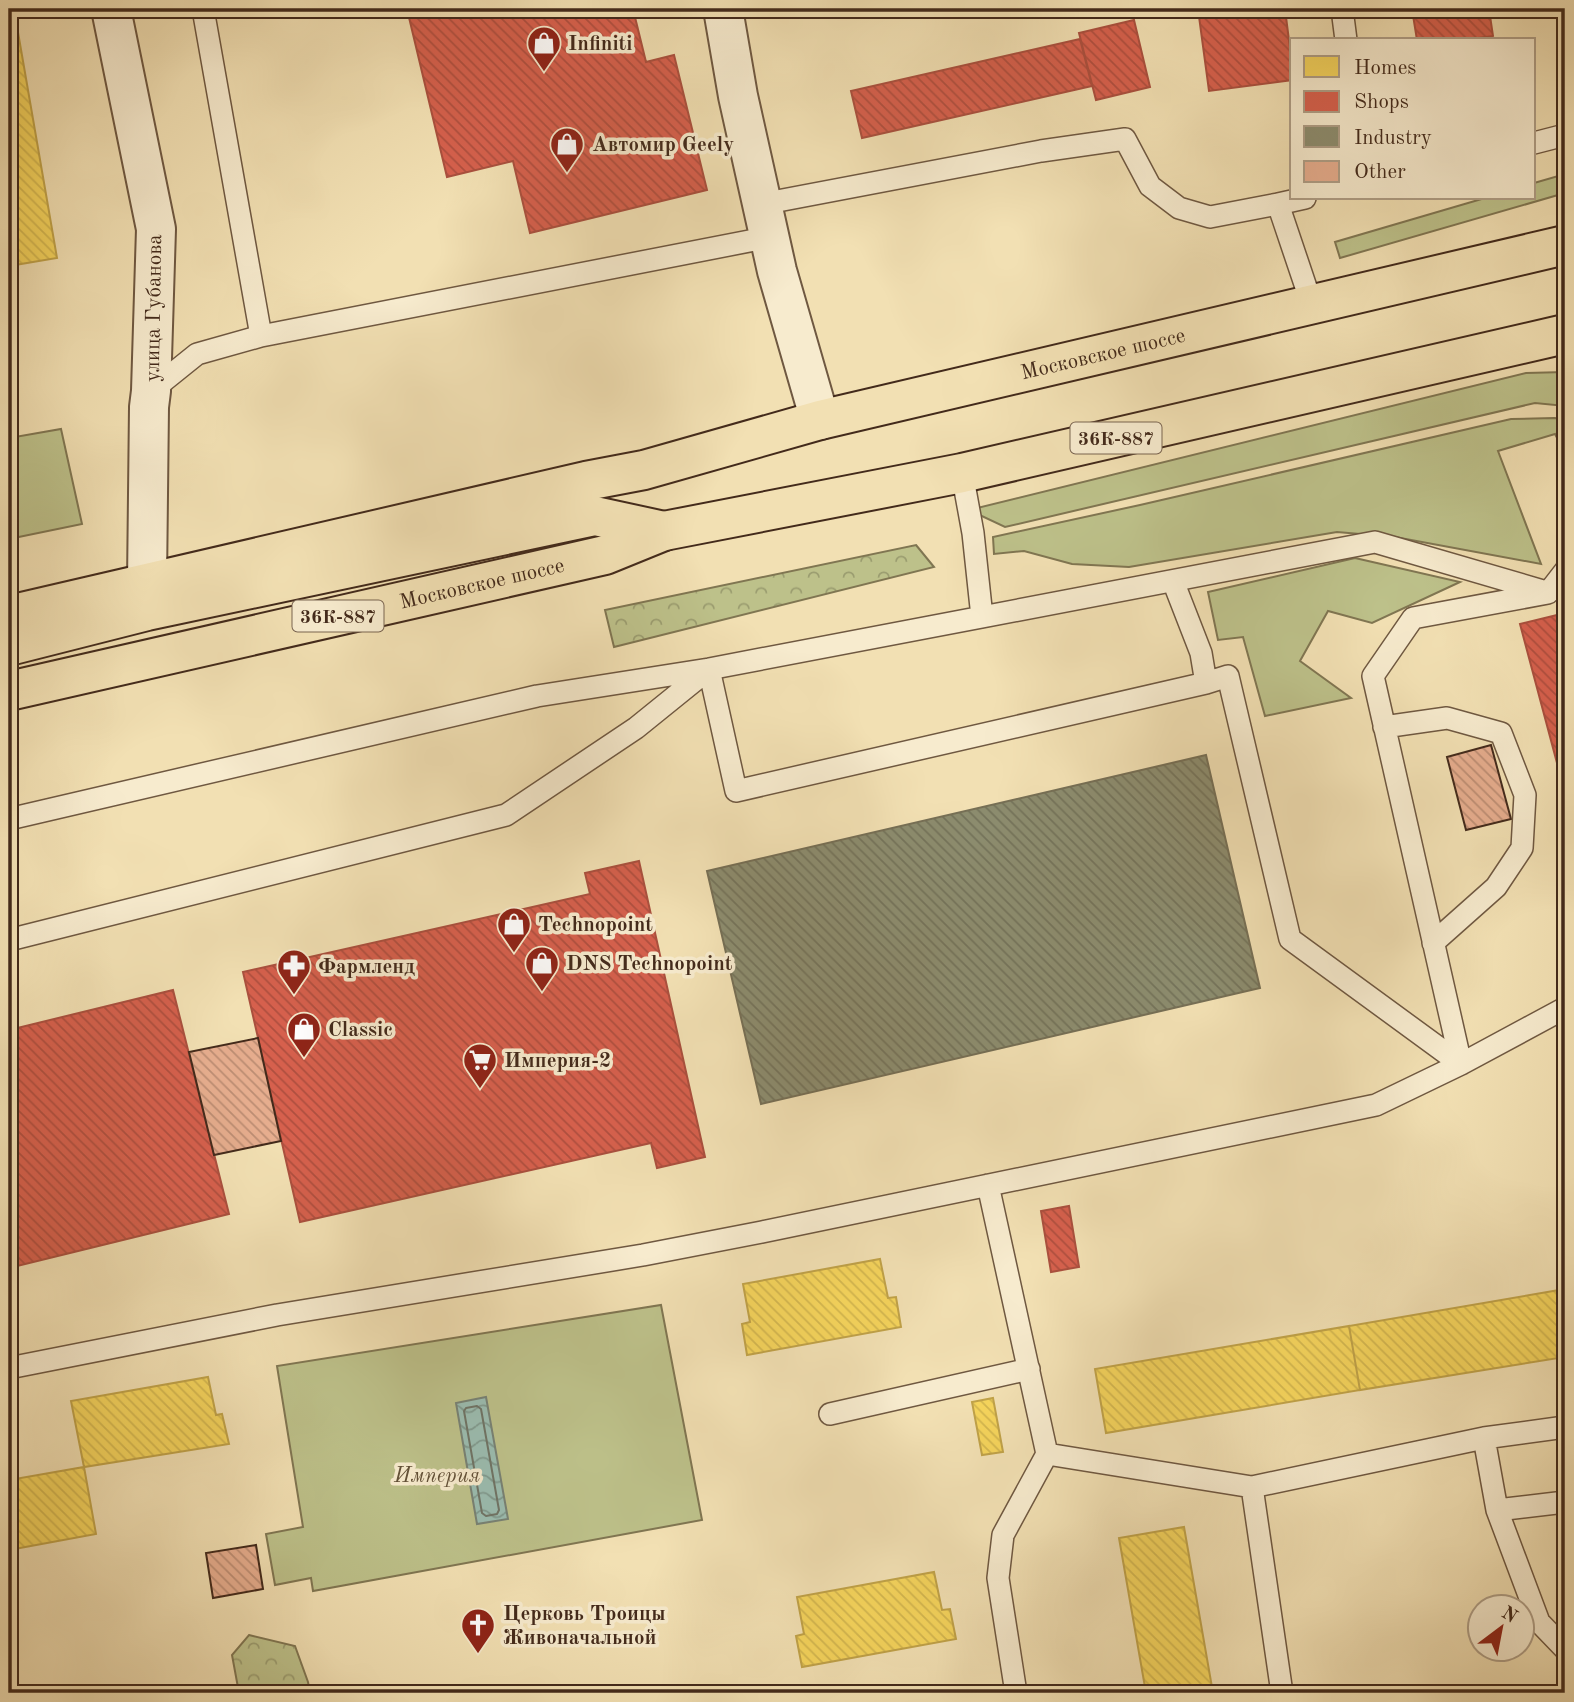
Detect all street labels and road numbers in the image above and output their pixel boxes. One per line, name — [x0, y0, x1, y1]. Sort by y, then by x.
street label: улица Губанова — [143, 234, 166, 382]
street label: Московское шоссе — [1019, 326, 1188, 384]
road number: 36К-887 — [1070, 422, 1162, 453]
street label: Московское шоссе — [398, 556, 567, 614]
road number: 36К-887 — [292, 600, 384, 632]

